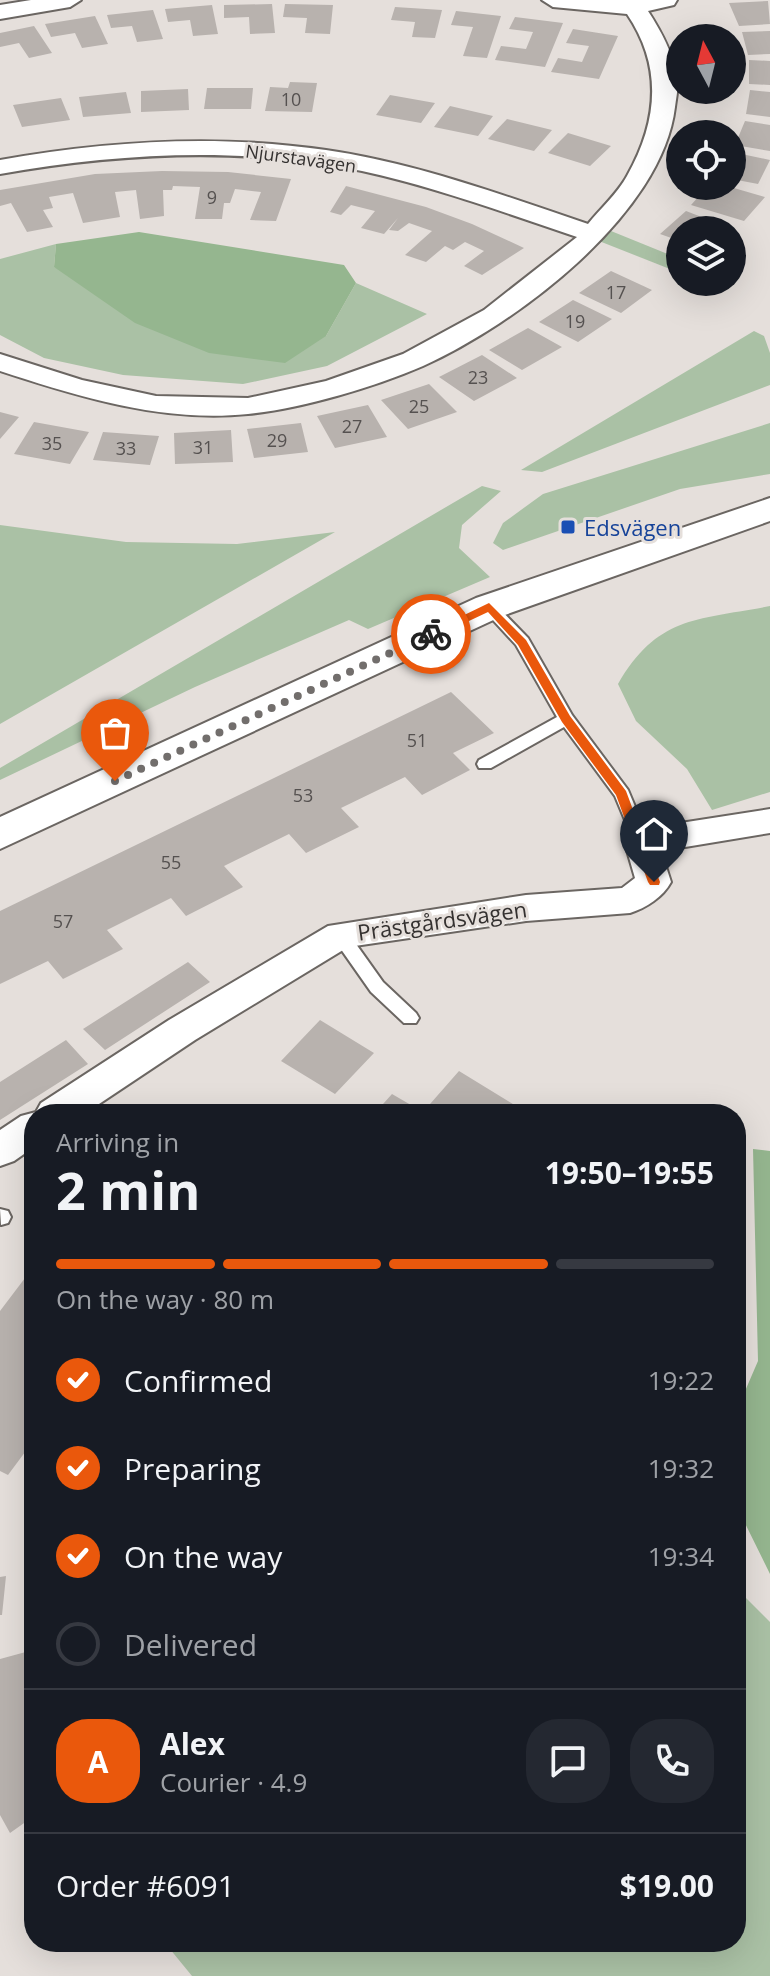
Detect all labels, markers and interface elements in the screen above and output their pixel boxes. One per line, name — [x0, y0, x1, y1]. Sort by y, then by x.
north arrow — [666, 24, 746, 104]
map controls — [666, 24, 746, 296]
house number: 10 — [281, 87, 301, 111]
button: locate — [666, 120, 746, 200]
street label: Njurstavägen — [244, 138, 358, 178]
house number: 9 — [207, 185, 217, 209]
button: layers — [666, 216, 746, 296]
house number: 17 — [606, 280, 626, 304]
house number: 19 — [565, 309, 585, 333]
house number: 23 — [468, 365, 488, 389]
house number: 25 — [409, 394, 429, 418]
house number: 27 — [342, 414, 362, 438]
house number: 29 — [267, 428, 287, 452]
house number: 35 — [42, 431, 62, 455]
house number: 31 — [193, 435, 213, 459]
house number: 33 — [116, 436, 136, 460]
place label: Edsvägen — [584, 512, 681, 542]
marker: Edsvägen — [559, 518, 577, 536]
courier — [391, 594, 471, 674]
icon: bike — [409, 612, 453, 656]
pin — [81, 699, 149, 781]
icon: bag — [93, 711, 137, 755]
house number: 51 — [407, 728, 427, 752]
house number: 53 — [293, 783, 313, 807]
pin — [620, 800, 688, 882]
icon: home — [632, 812, 676, 856]
house number: 55 — [161, 850, 181, 874]
street label: Prästgårdsvägen — [355, 893, 529, 947]
house number: 57 — [53, 909, 73, 933]
text: Arriving in — [56, 1124, 179, 1160]
text: 19:50–19:55 — [545, 1152, 714, 1193]
text: 2 min — [56, 1154, 200, 1225]
text: On the way · 80 m — [56, 1281, 274, 1317]
icon: check — [56, 1358, 100, 1402]
text: Confirmed — [124, 1360, 272, 1401]
text: 19:22 — [648, 1362, 714, 1398]
icon: check — [56, 1446, 100, 1490]
text: Preparing — [124, 1448, 261, 1489]
text: 19:32 — [648, 1450, 714, 1486]
icon: check — [56, 1534, 100, 1578]
text: On the way — [124, 1536, 282, 1577]
text: 19:34 — [648, 1538, 714, 1574]
text: Delivered — [124, 1624, 257, 1665]
button: chat — [526, 1719, 610, 1803]
button: phone — [630, 1719, 714, 1803]
text: Alex — [160, 1723, 225, 1764]
text: A — [88, 1741, 108, 1782]
text: Courier · 4.9 — [160, 1764, 307, 1800]
text: Order #6091 — [56, 1865, 235, 1906]
text: $19.00 — [620, 1865, 714, 1906]

